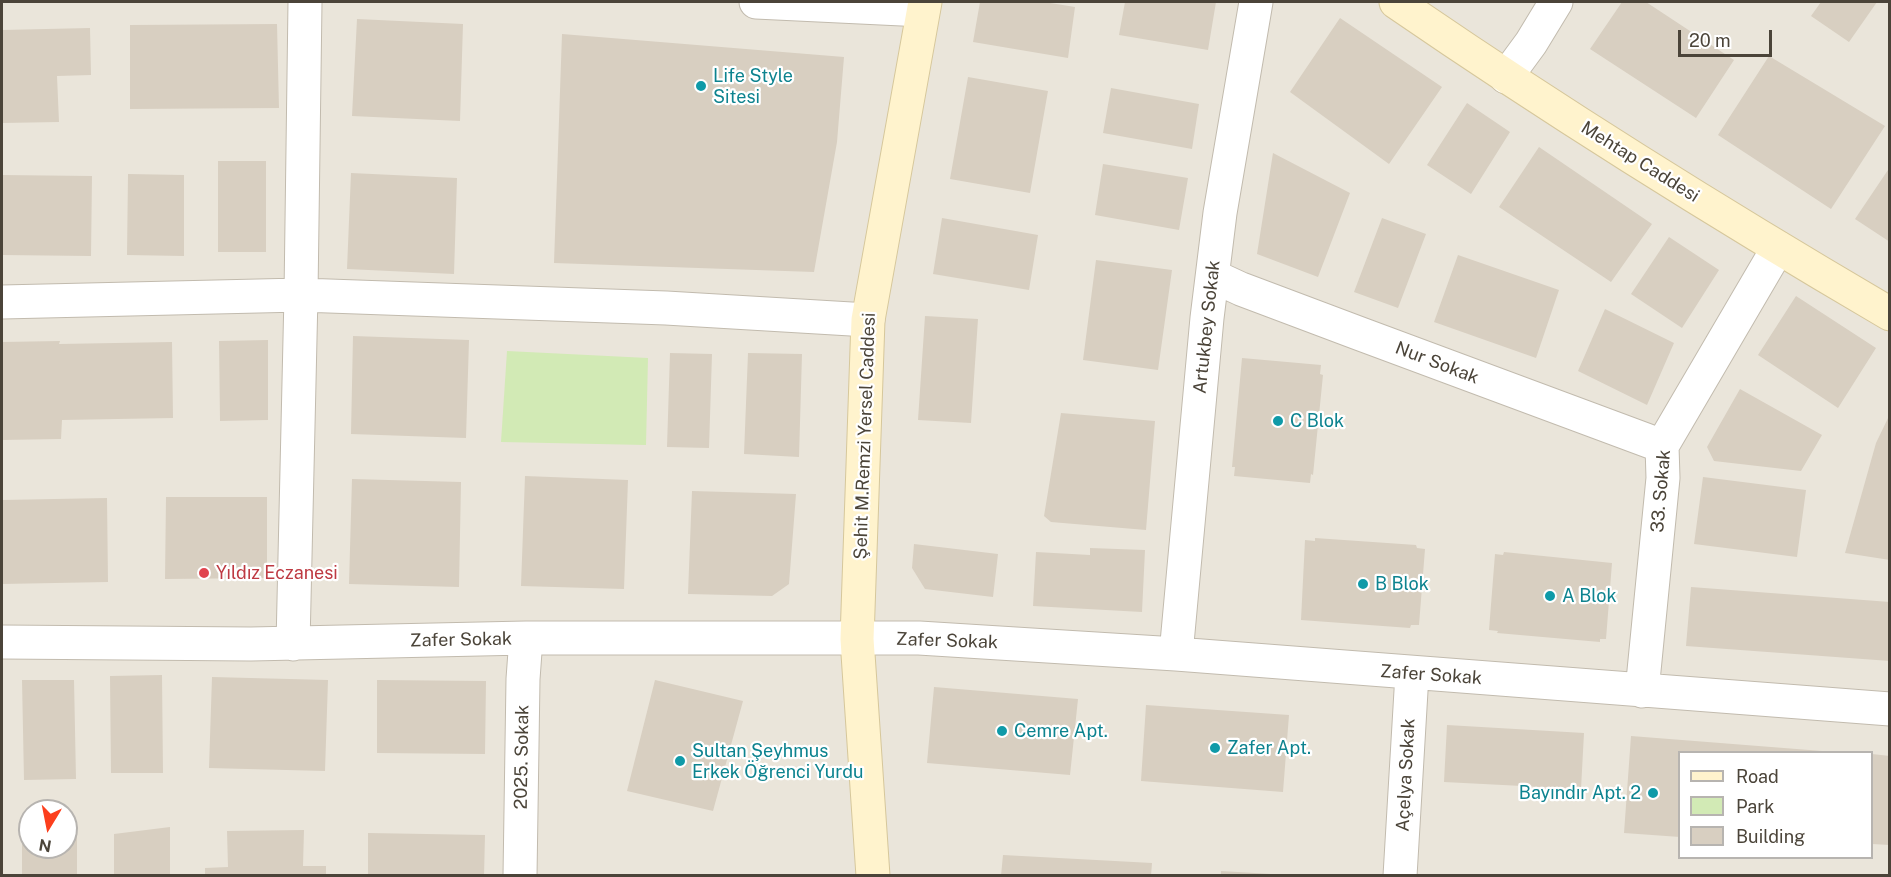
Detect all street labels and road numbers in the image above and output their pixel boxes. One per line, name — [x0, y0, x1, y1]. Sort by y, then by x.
street label: Mehtap Caddesi — [1577, 117, 1703, 207]
street label: Artukbey Sokak — [1189, 259, 1225, 395]
street label: Şehit M.Remzi Yersel Caddesi — [850, 312, 880, 560]
street label: Nur Sokak — [1392, 337, 1482, 389]
street label: 33. Sokak — [1647, 449, 1675, 533]
street label: Zafer Sokak — [410, 628, 512, 652]
street label: Zafer Sokak — [896, 628, 998, 654]
street label: Zafer Sokak — [1379, 661, 1483, 689]
street label: 2025. Sokak — [510, 705, 534, 809]
street label: Açelya Sokak — [1392, 718, 1420, 832]

